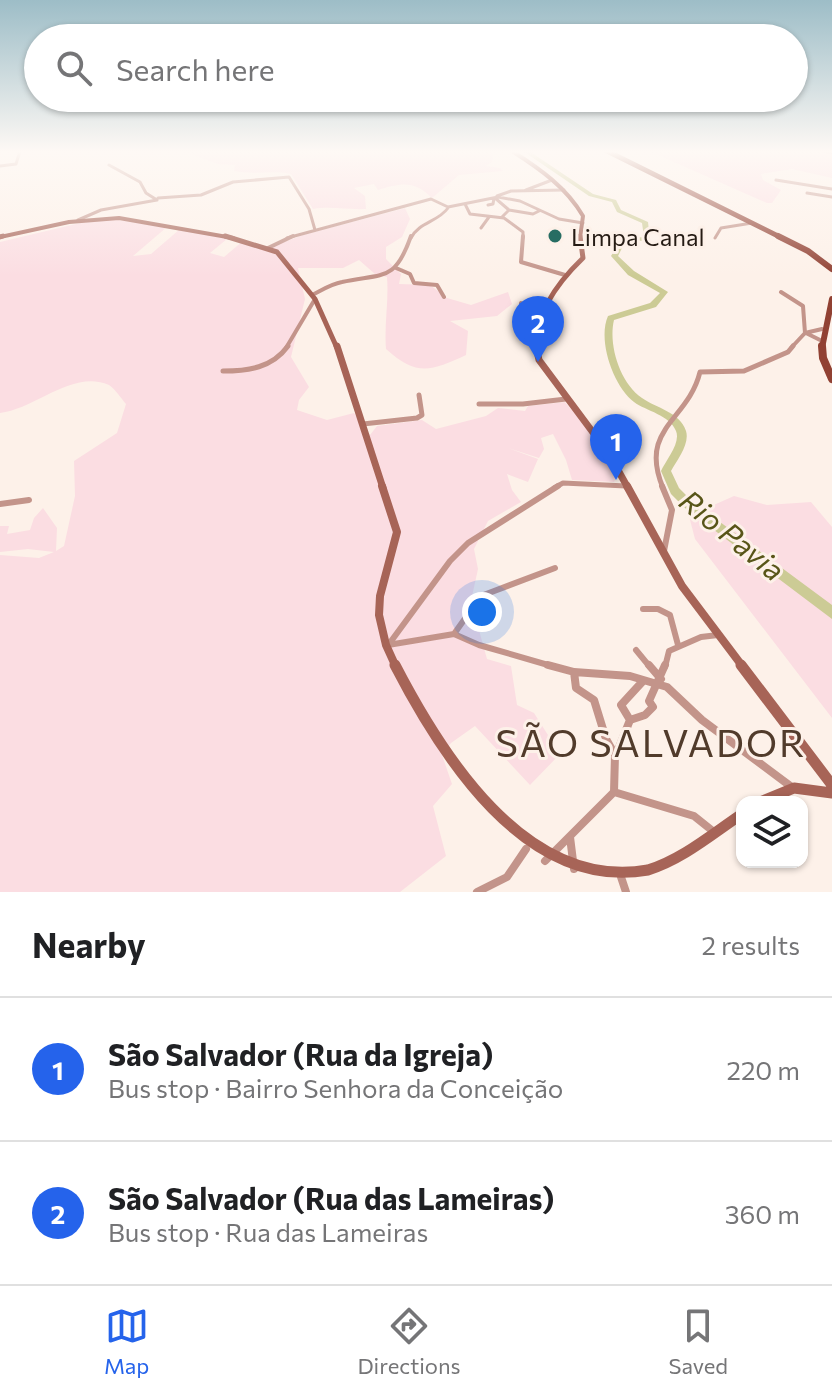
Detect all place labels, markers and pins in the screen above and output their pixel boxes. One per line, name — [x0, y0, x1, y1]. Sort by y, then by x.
place label: Limpa Canal — [571, 222, 705, 251]
marker: Limpa Canal — [546, 227, 564, 245]
pin: 2 — [512, 296, 564, 362]
pin: 1 — [590, 414, 642, 480]

